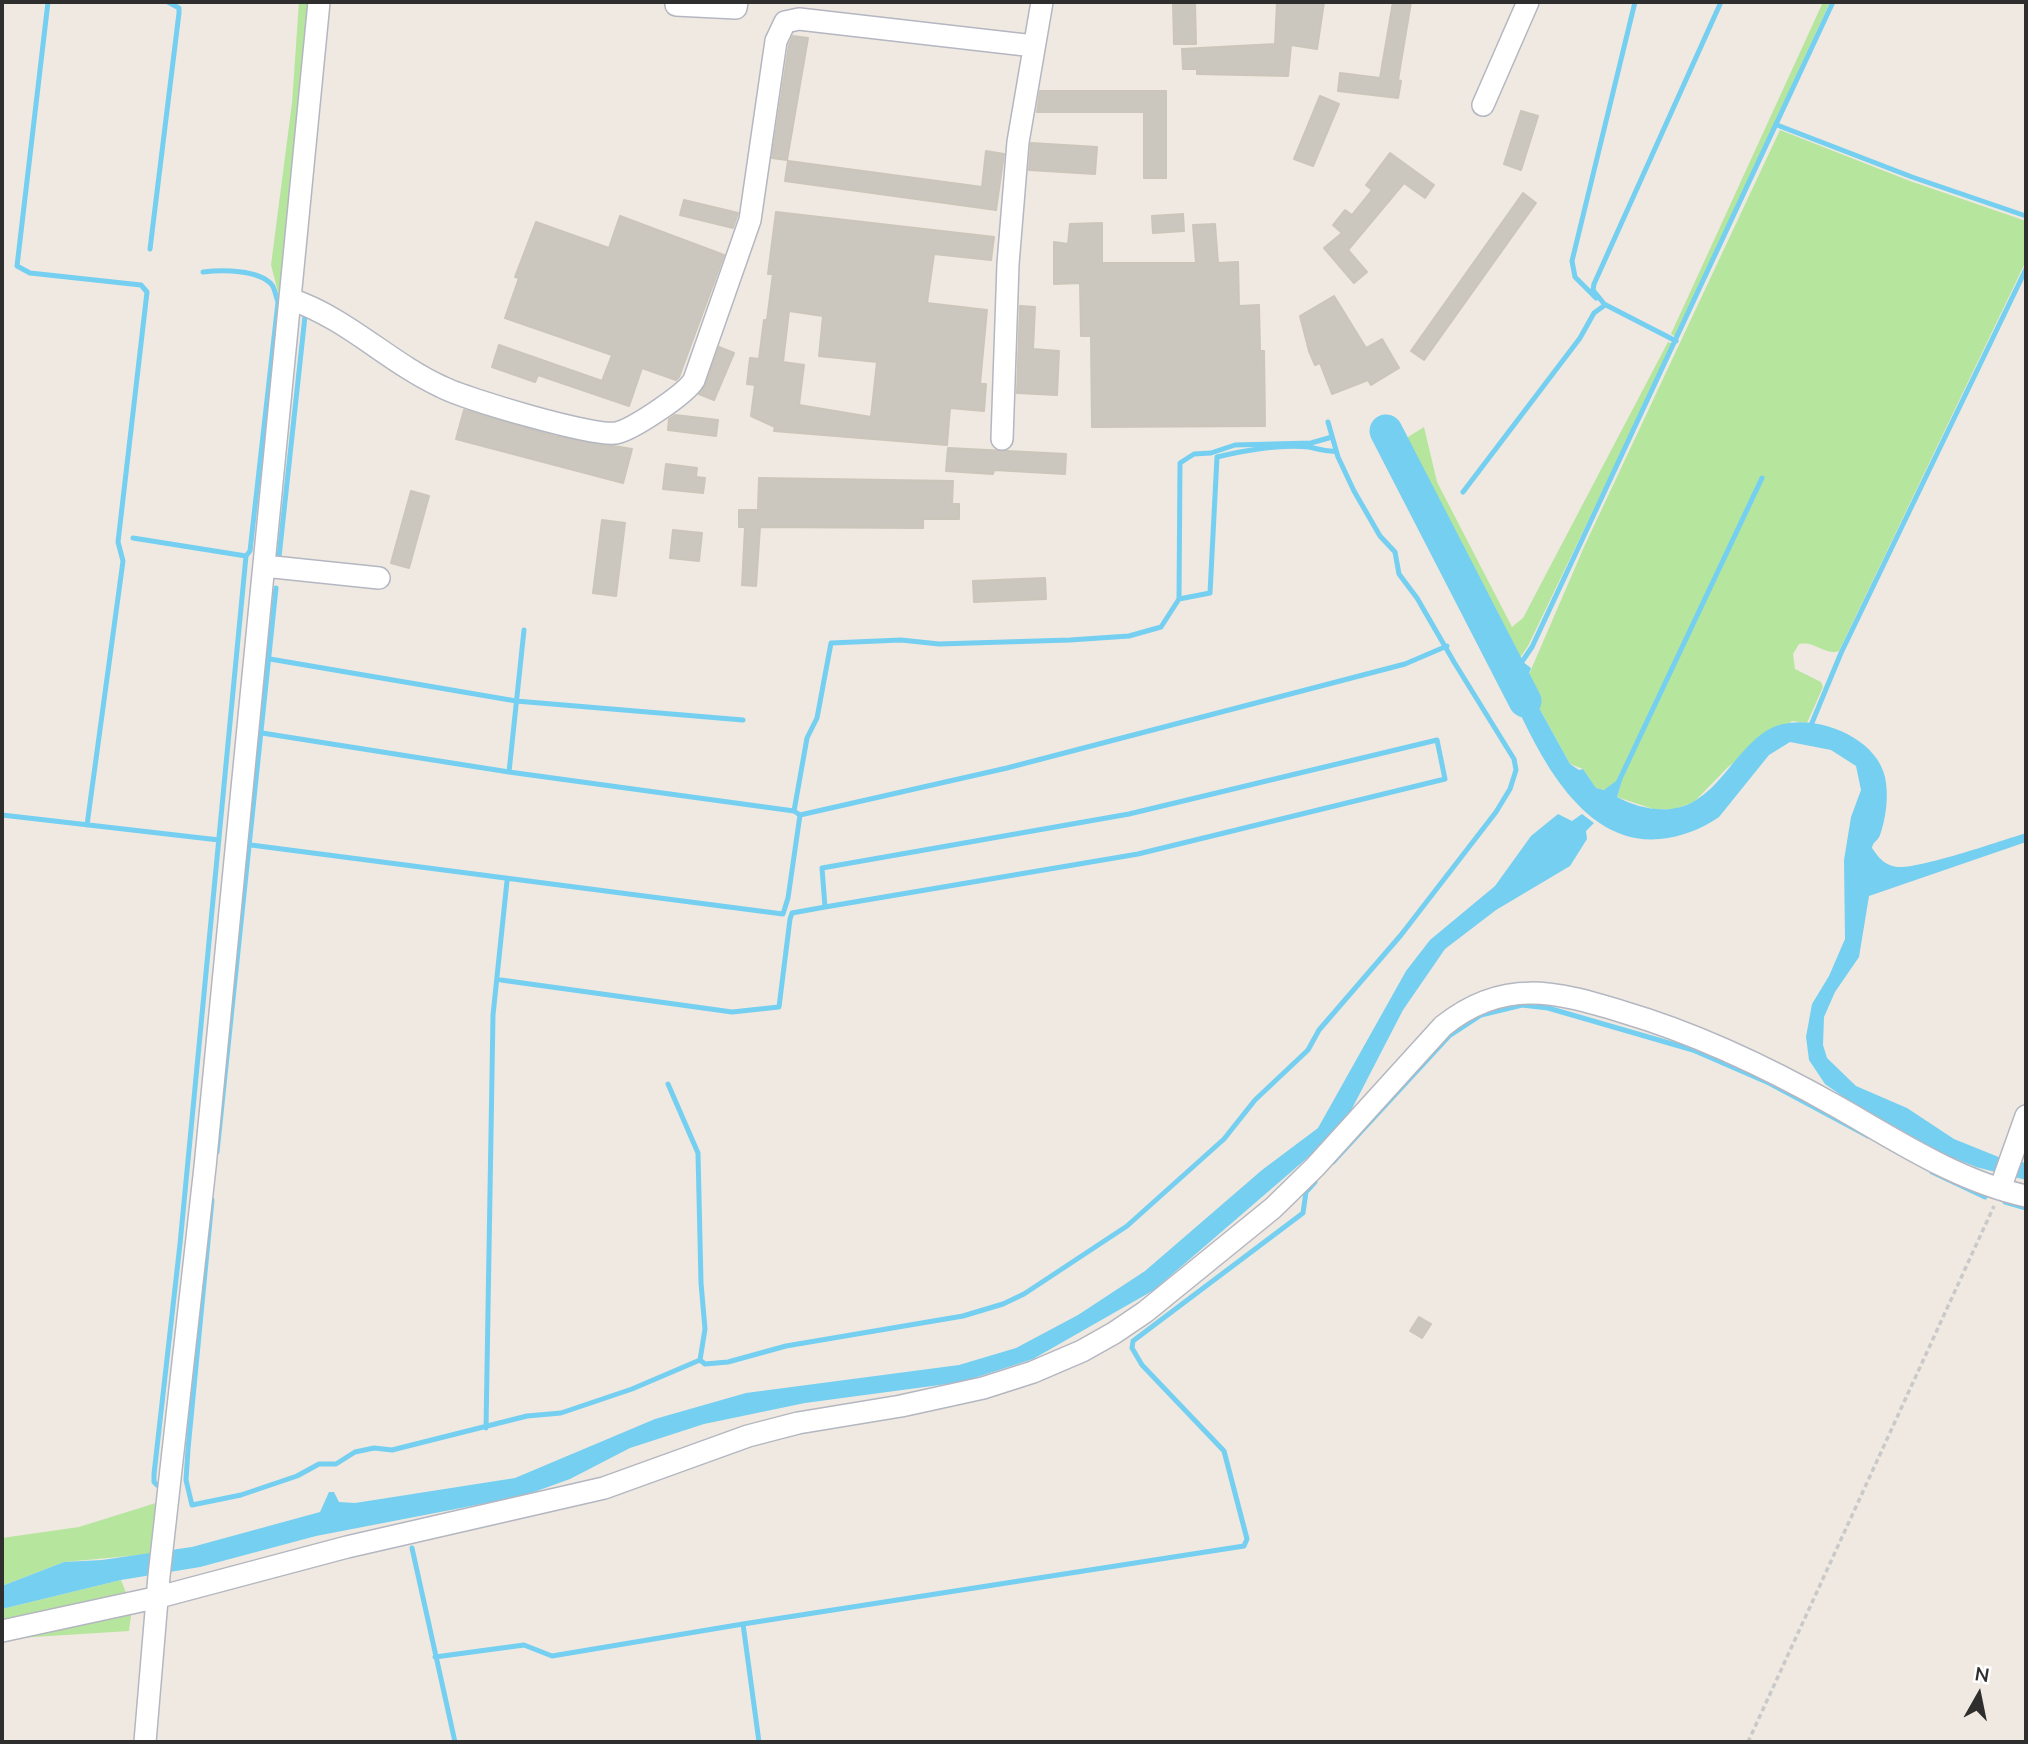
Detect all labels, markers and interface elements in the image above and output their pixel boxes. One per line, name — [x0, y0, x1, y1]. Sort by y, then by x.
north arrow — [1944, 1660, 2014, 1730]
text: N — [1973, 1661, 1991, 1687]

